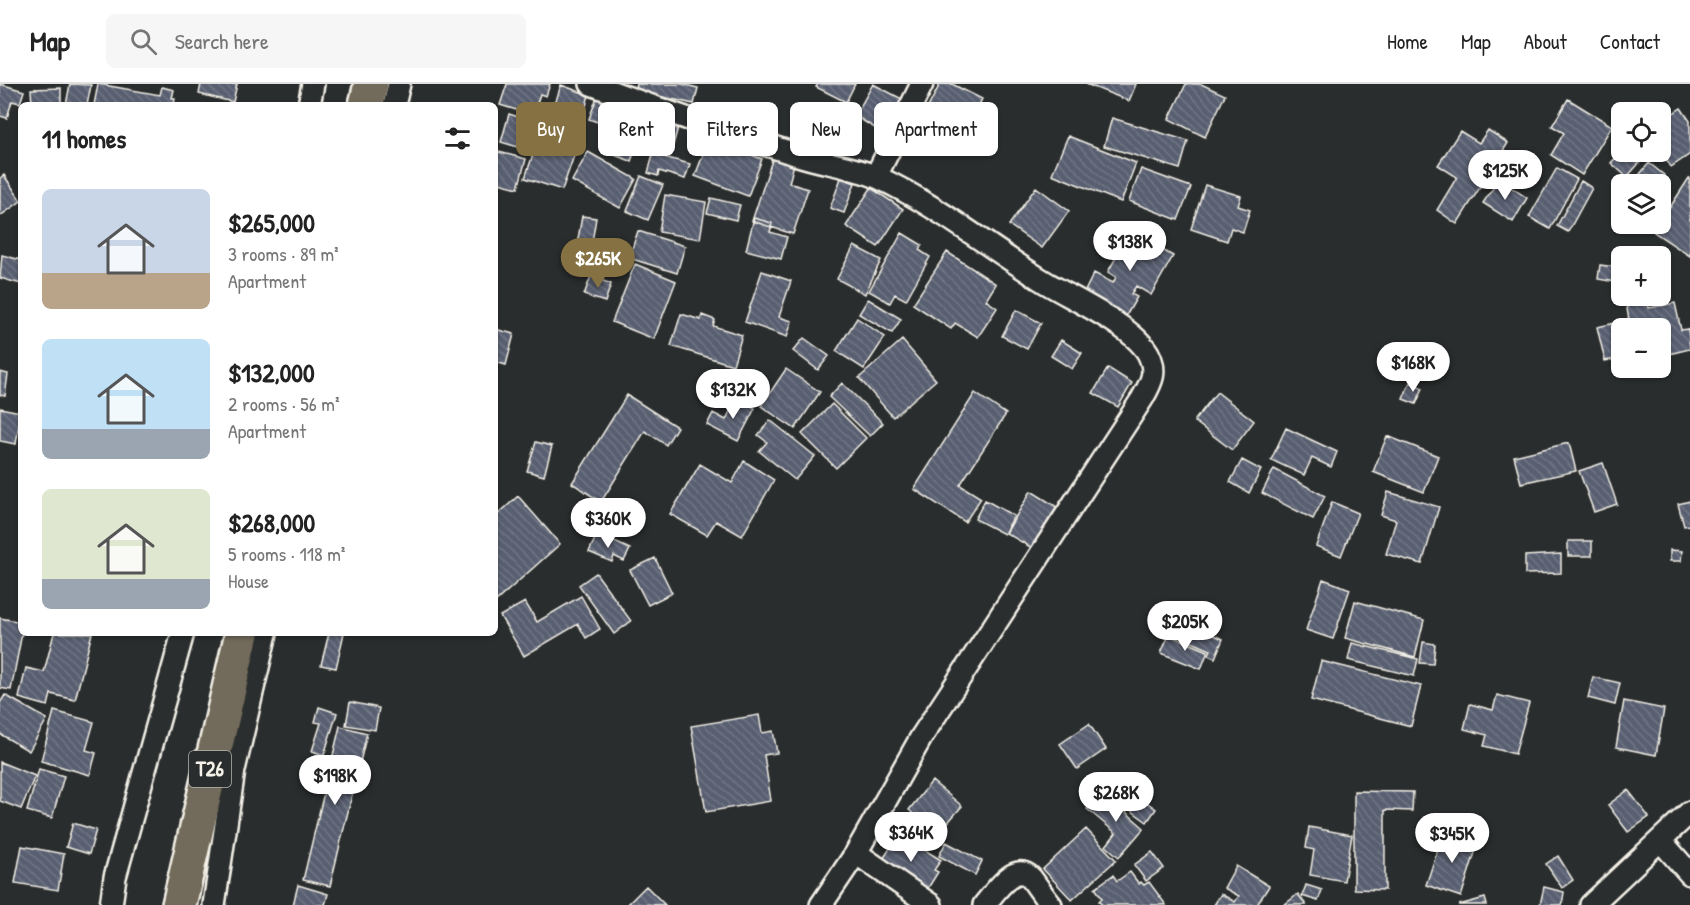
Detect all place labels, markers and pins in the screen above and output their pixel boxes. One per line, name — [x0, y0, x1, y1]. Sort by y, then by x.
pin: $125K — [1463, 150, 1547, 201]
pin: $138K — [1088, 221, 1172, 272]
pin: $265K — [556, 238, 640, 289]
pin: $168K — [1371, 342, 1455, 393]
pin: $132K — [691, 369, 775, 420]
pin: $360K — [566, 498, 650, 549]
pin: $205K — [1143, 601, 1227, 652]
pin: $198K — [293, 755, 377, 806]
pin: $268K — [1074, 772, 1158, 823]
pin: $364K — [869, 812, 953, 863]
pin: $345K — [1410, 813, 1494, 864]

